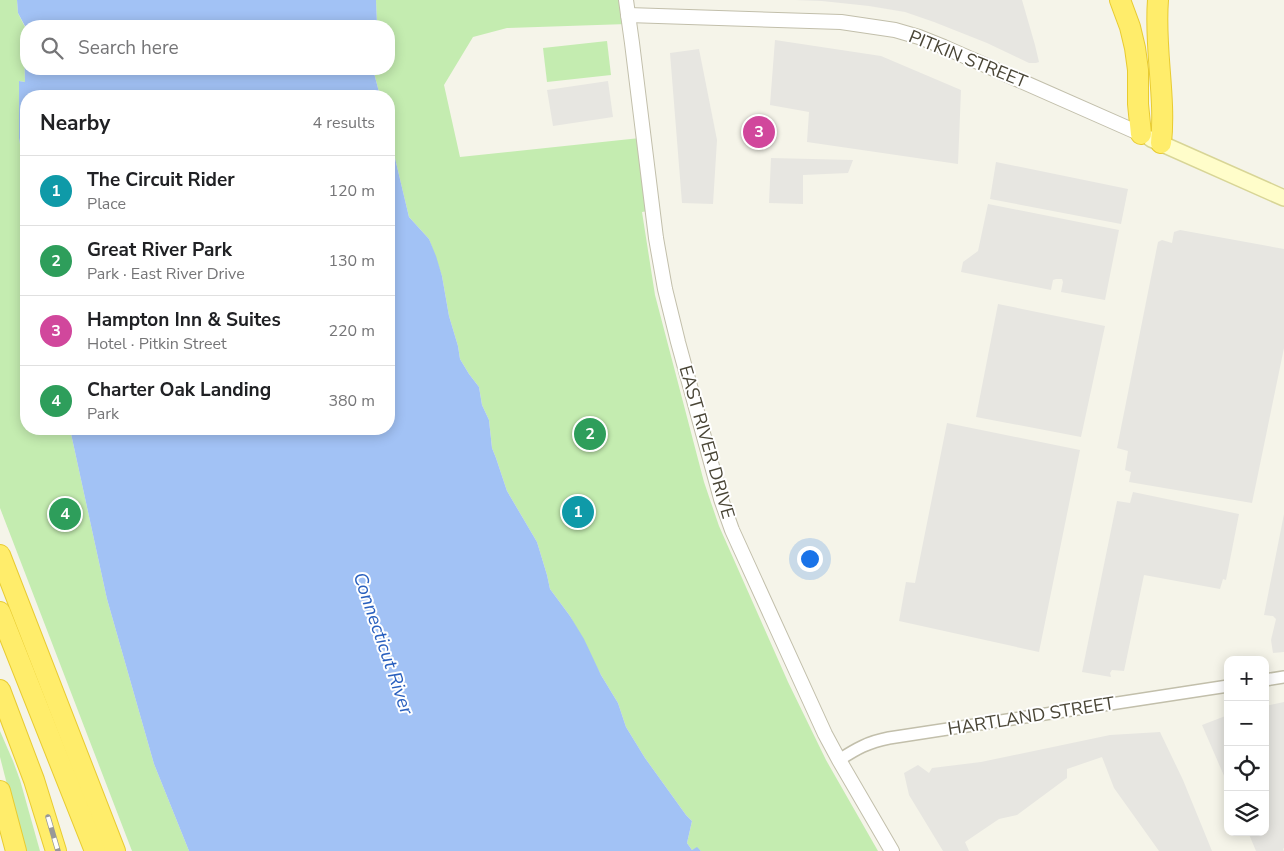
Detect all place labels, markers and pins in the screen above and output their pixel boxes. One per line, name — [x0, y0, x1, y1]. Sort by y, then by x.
pin: 3 — [743, 113, 775, 151]
pin: 2 — [574, 415, 606, 453]
pin: 1 — [562, 493, 594, 531]
pin: 4 — [49, 495, 81, 533]

